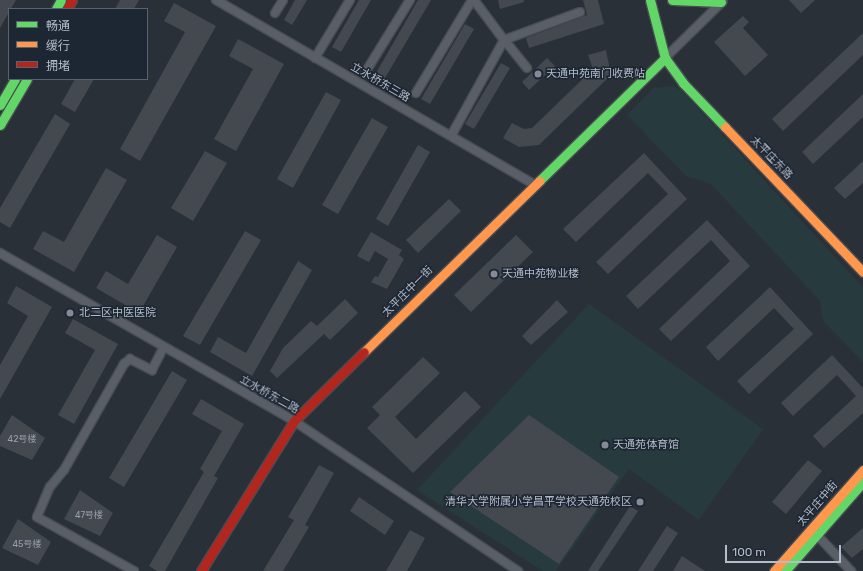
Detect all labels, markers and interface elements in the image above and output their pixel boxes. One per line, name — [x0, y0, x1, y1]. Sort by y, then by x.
legend — [8, 8, 148, 80]
text: 畅通 — [46, 19, 70, 33]
text: 缓行 — [46, 39, 70, 53]
text: 拥堵 — [46, 59, 70, 73]
street label: 立水桥东三路 — [348, 61, 412, 105]
place label: 天通中苑南门收费站 — [546, 67, 645, 81]
marker: 天通中苑南门收费站 — [533, 69, 543, 79]
street label: 太平庄东路 — [747, 134, 795, 182]
street label: 太平庄中一街 — [380, 264, 436, 320]
place label: 天通中苑物业楼 — [502, 267, 579, 281]
marker: 天通中苑物业楼 — [489, 269, 499, 279]
place label: 北二区中医医院 — [79, 306, 156, 320]
marker: 北二区中医医院 — [64, 307, 76, 319]
street label: 立水桥东二路 — [237, 373, 301, 417]
house number: 42号楼 — [8, 434, 36, 444]
place label: 天通苑体育馆 — [613, 438, 679, 452]
marker: 天通苑体育馆 — [600, 440, 610, 450]
street label: 太平庄中街 — [795, 479, 841, 529]
place label: 清华大学附属小学昌平学校天通苑校区 — [445, 495, 632, 509]
marker: 清华大学附属小学昌平学校天通苑校区 — [635, 497, 645, 507]
house number: 47号楼 — [75, 510, 103, 520]
scale bar — [727, 537, 843, 563]
house number: 45号楼 — [13, 539, 41, 549]
text: 100 m — [732, 545, 766, 559]

